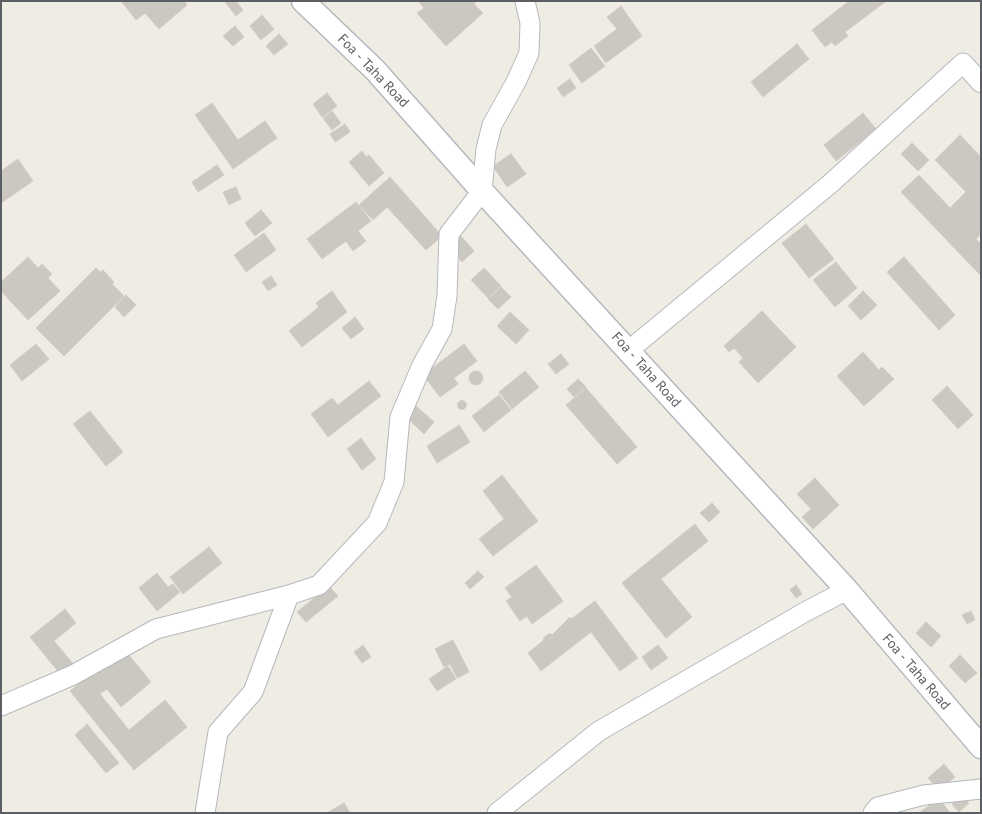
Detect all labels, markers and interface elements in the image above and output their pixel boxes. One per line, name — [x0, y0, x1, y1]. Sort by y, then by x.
street label: Foa - Taha Road — [334, 31, 412, 111]
street label: Foa - Taha Road — [608, 329, 684, 411]
street label: Foa - Taha Road — [878, 630, 954, 714]

